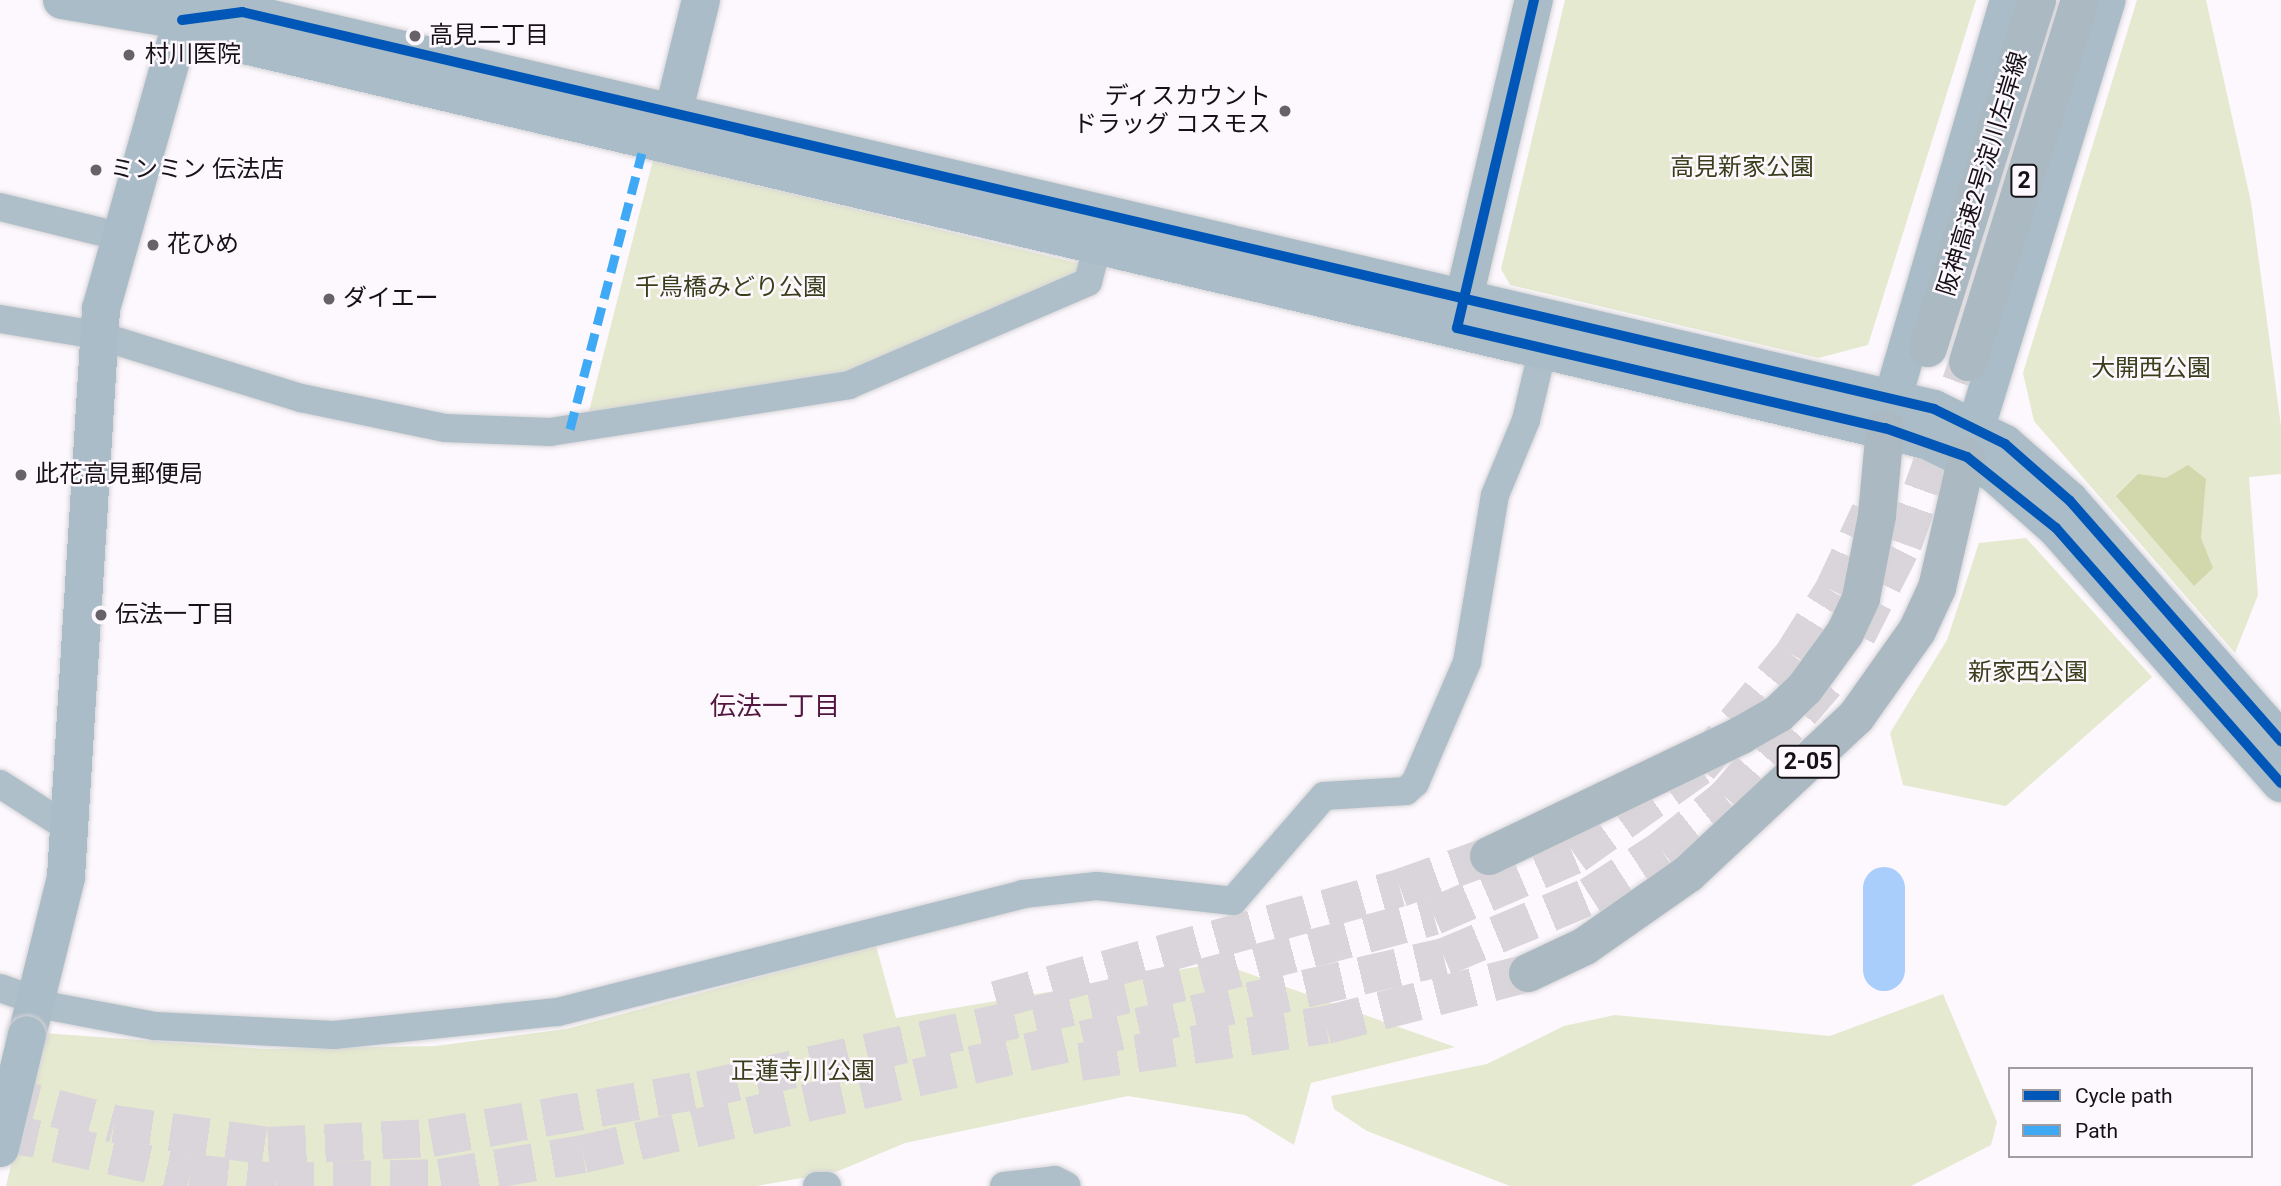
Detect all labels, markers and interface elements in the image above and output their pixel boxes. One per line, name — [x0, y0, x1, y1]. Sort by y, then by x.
place label: 高見二丁目 — [429, 22, 549, 50]
marker: 高見二丁目 — [407, 28, 423, 44]
place label: 村川医院 — [145, 41, 241, 69]
marker: 村川医院 — [119, 45, 139, 65]
street label: 阪神高速2号淀川左岸線 — [1932, 49, 2034, 299]
place label: ディスカウント ドラッグ コスモス — [1073, 83, 1271, 139]
marker: ディスカウント ドラッグ コスモス — [1277, 103, 1293, 119]
park label: 高見新家公園 — [1670, 154, 1814, 182]
place label: ミンミン 伝法店 — [110, 156, 284, 184]
marker: ミンミン 伝法店 — [88, 162, 104, 178]
road number: 2 — [2010, 162, 2038, 200]
place label: 花ひめ — [167, 231, 239, 259]
marker: 花ひめ — [145, 237, 161, 253]
park label: 千鳥橋みどり公園 — [635, 274, 827, 302]
place label: ダイエー — [343, 285, 439, 313]
marker: ダイエー — [321, 291, 337, 307]
park label: 大開西公園 — [2091, 355, 2211, 383]
place label: 此花高見郵便局 — [35, 461, 203, 489]
marker: 此花高見郵便局 — [13, 467, 29, 483]
place label: 伝法一丁目 — [115, 601, 235, 629]
marker: 伝法一丁目 — [93, 607, 109, 623]
park label: 新家西公園 — [1968, 659, 2088, 687]
district label: 伝法一丁目 — [710, 691, 840, 723]
road number: 2-05 — [1776, 742, 1840, 782]
park label: 正蓮寺川公園 — [731, 1058, 875, 1086]
legend — [2008, 1067, 2253, 1158]
text: Cycle path — [2075, 1084, 2173, 1108]
text: Path — [2075, 1119, 2118, 1143]

